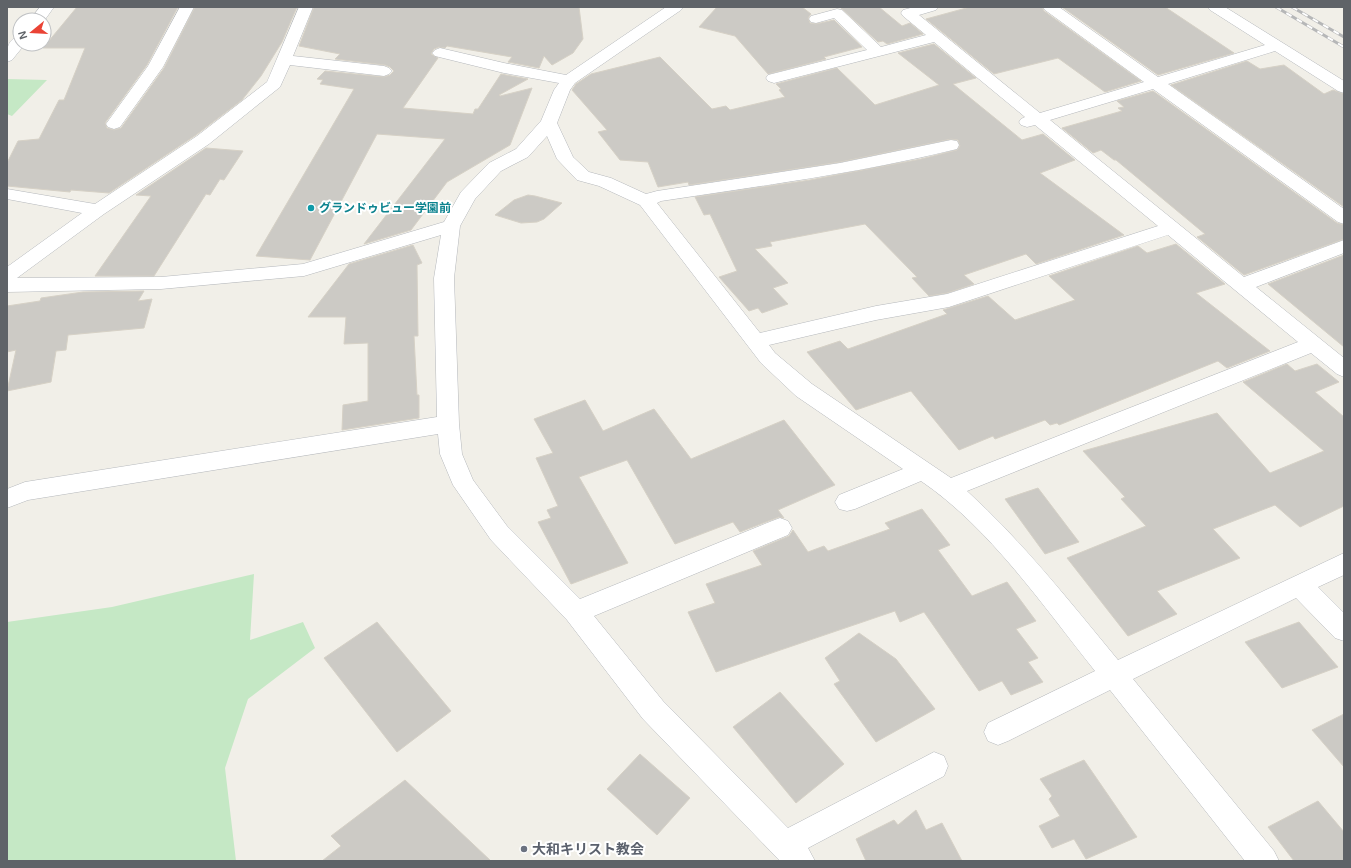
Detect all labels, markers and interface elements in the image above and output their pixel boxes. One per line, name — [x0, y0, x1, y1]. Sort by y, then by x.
north arrow — [12, 12, 52, 52]
text: N — [16, 29, 29, 41]
place label: グランドゥビュー学園前 — [319, 201, 451, 215]
marker: グランドゥビュー学園前 — [306, 203, 316, 213]
place label: 大和キリスト教会 — [532, 841, 644, 857]
marker: 大和キリスト教会 — [519, 844, 529, 854]

